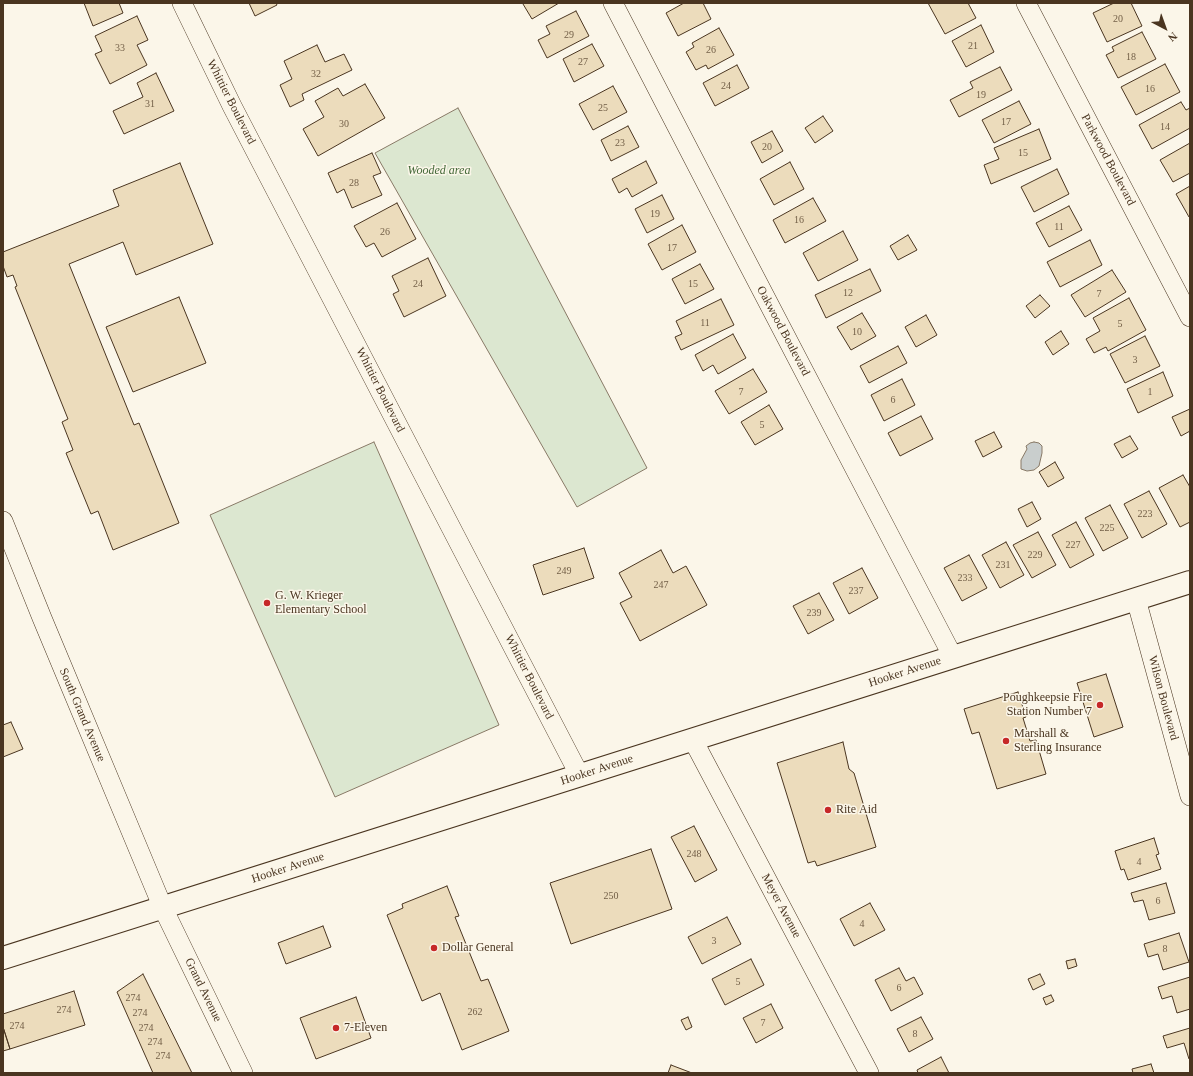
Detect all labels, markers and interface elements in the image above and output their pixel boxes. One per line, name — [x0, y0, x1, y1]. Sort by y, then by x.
north arrow — [1145, 8, 1185, 48]
house number: 20 — [1113, 13, 1123, 25]
house number: 29 — [564, 29, 574, 41]
text: N — [1166, 30, 1180, 44]
house number: 21 — [968, 40, 978, 52]
house number: 33 — [115, 42, 125, 54]
house number: 26 — [706, 44, 716, 56]
house number: 18 — [1126, 51, 1136, 63]
house number: 27 — [578, 56, 588, 68]
street label: Whittier Boulevard — [203, 57, 259, 147]
house number: 32 — [311, 68, 321, 80]
house number: 24 — [721, 80, 731, 92]
house number: 16 — [1145, 83, 1155, 95]
house number: 19 — [976, 89, 986, 101]
house number: 31 — [145, 98, 155, 110]
house number: 25 — [598, 102, 608, 114]
street label: Parkwood Boulevard — [1078, 112, 1138, 208]
house number: 17 — [1001, 116, 1011, 128]
house number: 30 — [339, 118, 349, 130]
house number: 14 — [1160, 121, 1170, 133]
house number: 23 — [615, 137, 625, 149]
house number: 20 — [762, 141, 772, 153]
house number: 15 — [1018, 147, 1028, 159]
park label: Wooded area — [408, 164, 470, 178]
house number: 28 — [349, 177, 359, 189]
house number: 19 — [650, 208, 660, 220]
house number: 16 — [794, 214, 804, 226]
house number: 11 — [1054, 221, 1064, 233]
house number: 26 — [380, 226, 390, 238]
house number: 17 — [667, 242, 677, 254]
house number: 24 — [413, 278, 423, 290]
house number: 15 — [688, 278, 698, 290]
street label: Oakwood Boulevard — [753, 284, 813, 378]
house number: 12 — [843, 287, 853, 299]
house number: 7 — [1096, 288, 1102, 300]
house number: 11 — [700, 317, 710, 329]
house number: 5 — [1118, 318, 1122, 330]
house number: 10 — [852, 326, 862, 338]
street label: Whittier Boulevard — [352, 345, 408, 435]
house number: 3 — [1132, 354, 1138, 366]
house number: 7 — [738, 386, 744, 398]
house number: 1 — [1148, 386, 1152, 398]
house number: 6 — [890, 394, 896, 406]
house number: 5 — [760, 419, 764, 431]
house number: 223 — [1138, 508, 1152, 520]
house number: 225 — [1100, 522, 1114, 534]
house number: 227 — [1066, 539, 1080, 551]
house number: 229 — [1028, 549, 1042, 561]
house number: 231 — [996, 559, 1010, 571]
house number: 249 — [556, 565, 572, 577]
house number: 233 — [958, 572, 972, 584]
house number: 247 — [654, 579, 668, 591]
house number: 237 — [848, 585, 864, 597]
place label: G. W. Krieger Elementary School — [275, 589, 367, 617]
marker: G. W. Krieger Elementary School — [262, 598, 272, 608]
house number: 239 — [806, 607, 822, 619]
street label: Whittier Boulevard — [501, 632, 557, 722]
street label: Hooker Avenue — [867, 653, 943, 691]
street label: Wilson Boulevard — [1145, 654, 1181, 742]
street label: South Grand Avenue — [56, 666, 108, 764]
place label: Poughkeepsie Fire Station Number 7 — [1003, 691, 1092, 719]
marker: Poughkeepsie Fire Station Number 7 — [1095, 700, 1105, 710]
place label: Marshall & Sterling Insurance — [1014, 727, 1102, 755]
marker: Marshall & Sterling Insurance — [1001, 736, 1011, 746]
street label: Hooker Avenue — [559, 751, 635, 789]
place label: Rite Aid — [836, 803, 877, 817]
marker: Rite Aid — [823, 805, 833, 815]
house number: 248 — [686, 848, 702, 860]
street label: Hooker Avenue — [250, 849, 326, 887]
house number: 4 — [1136, 856, 1142, 868]
street label: Meyer Avenue — [758, 871, 804, 941]
house number: 250 — [604, 890, 618, 902]
house number: 6 — [1156, 895, 1160, 907]
house number: 4 — [860, 918, 864, 930]
house number: 3 — [712, 935, 716, 947]
place label: Dollar General — [442, 941, 514, 955]
marker: Dollar General — [429, 943, 439, 953]
house number: 8 — [1162, 943, 1168, 955]
street label: Grand Avenue — [181, 956, 225, 1024]
house number: 5 — [736, 976, 740, 988]
house number: 6 — [896, 982, 902, 994]
house number: 274 — [126, 992, 140, 1004]
house number: 274 — [56, 1004, 72, 1016]
house number: 262 — [468, 1006, 482, 1018]
house number: 274 — [132, 1007, 148, 1019]
house number: 7 — [760, 1017, 766, 1029]
house number: 274 — [10, 1020, 24, 1032]
place label: 7-Eleven — [344, 1021, 387, 1035]
house number: 274 — [138, 1022, 154, 1034]
marker: 7-Eleven — [331, 1023, 341, 1033]
house number: 8 — [912, 1028, 918, 1040]
house number: 274 — [148, 1036, 162, 1048]
house number: 274 — [156, 1050, 170, 1062]

